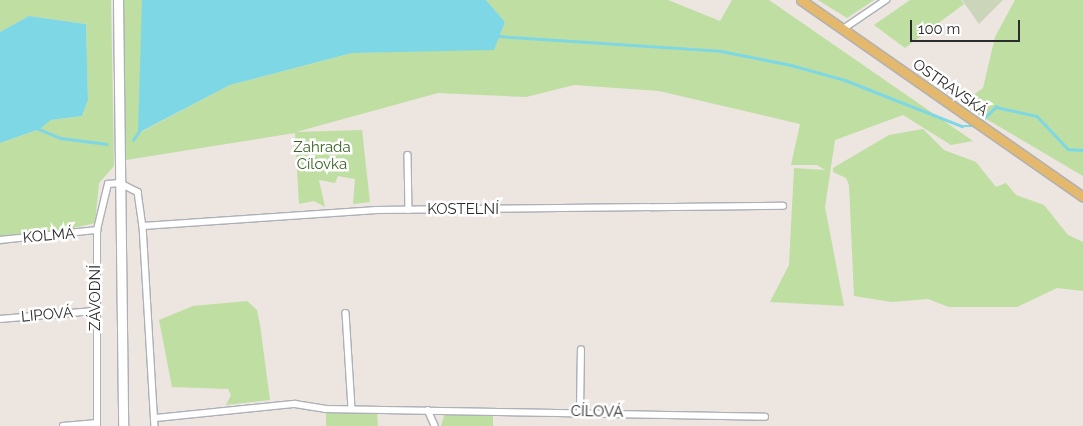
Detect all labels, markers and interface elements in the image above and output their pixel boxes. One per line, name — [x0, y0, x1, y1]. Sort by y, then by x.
scale bar — [913, 10, 1023, 42]
text: 100 m — [918, 20, 960, 38]
street label: OSTRAVSKÁ — [909, 56, 991, 120]
park label: Zahrada Cílovka — [293, 138, 351, 173]
street label: KOSTELNÍ — [427, 201, 499, 219]
street label: KOLMÁ — [22, 225, 76, 247]
street label: ZÁVODNÍ — [87, 265, 105, 331]
street label: LIPOVÁ — [20, 304, 74, 326]
street label: CÍLOVÁ — [571, 403, 623, 421]

